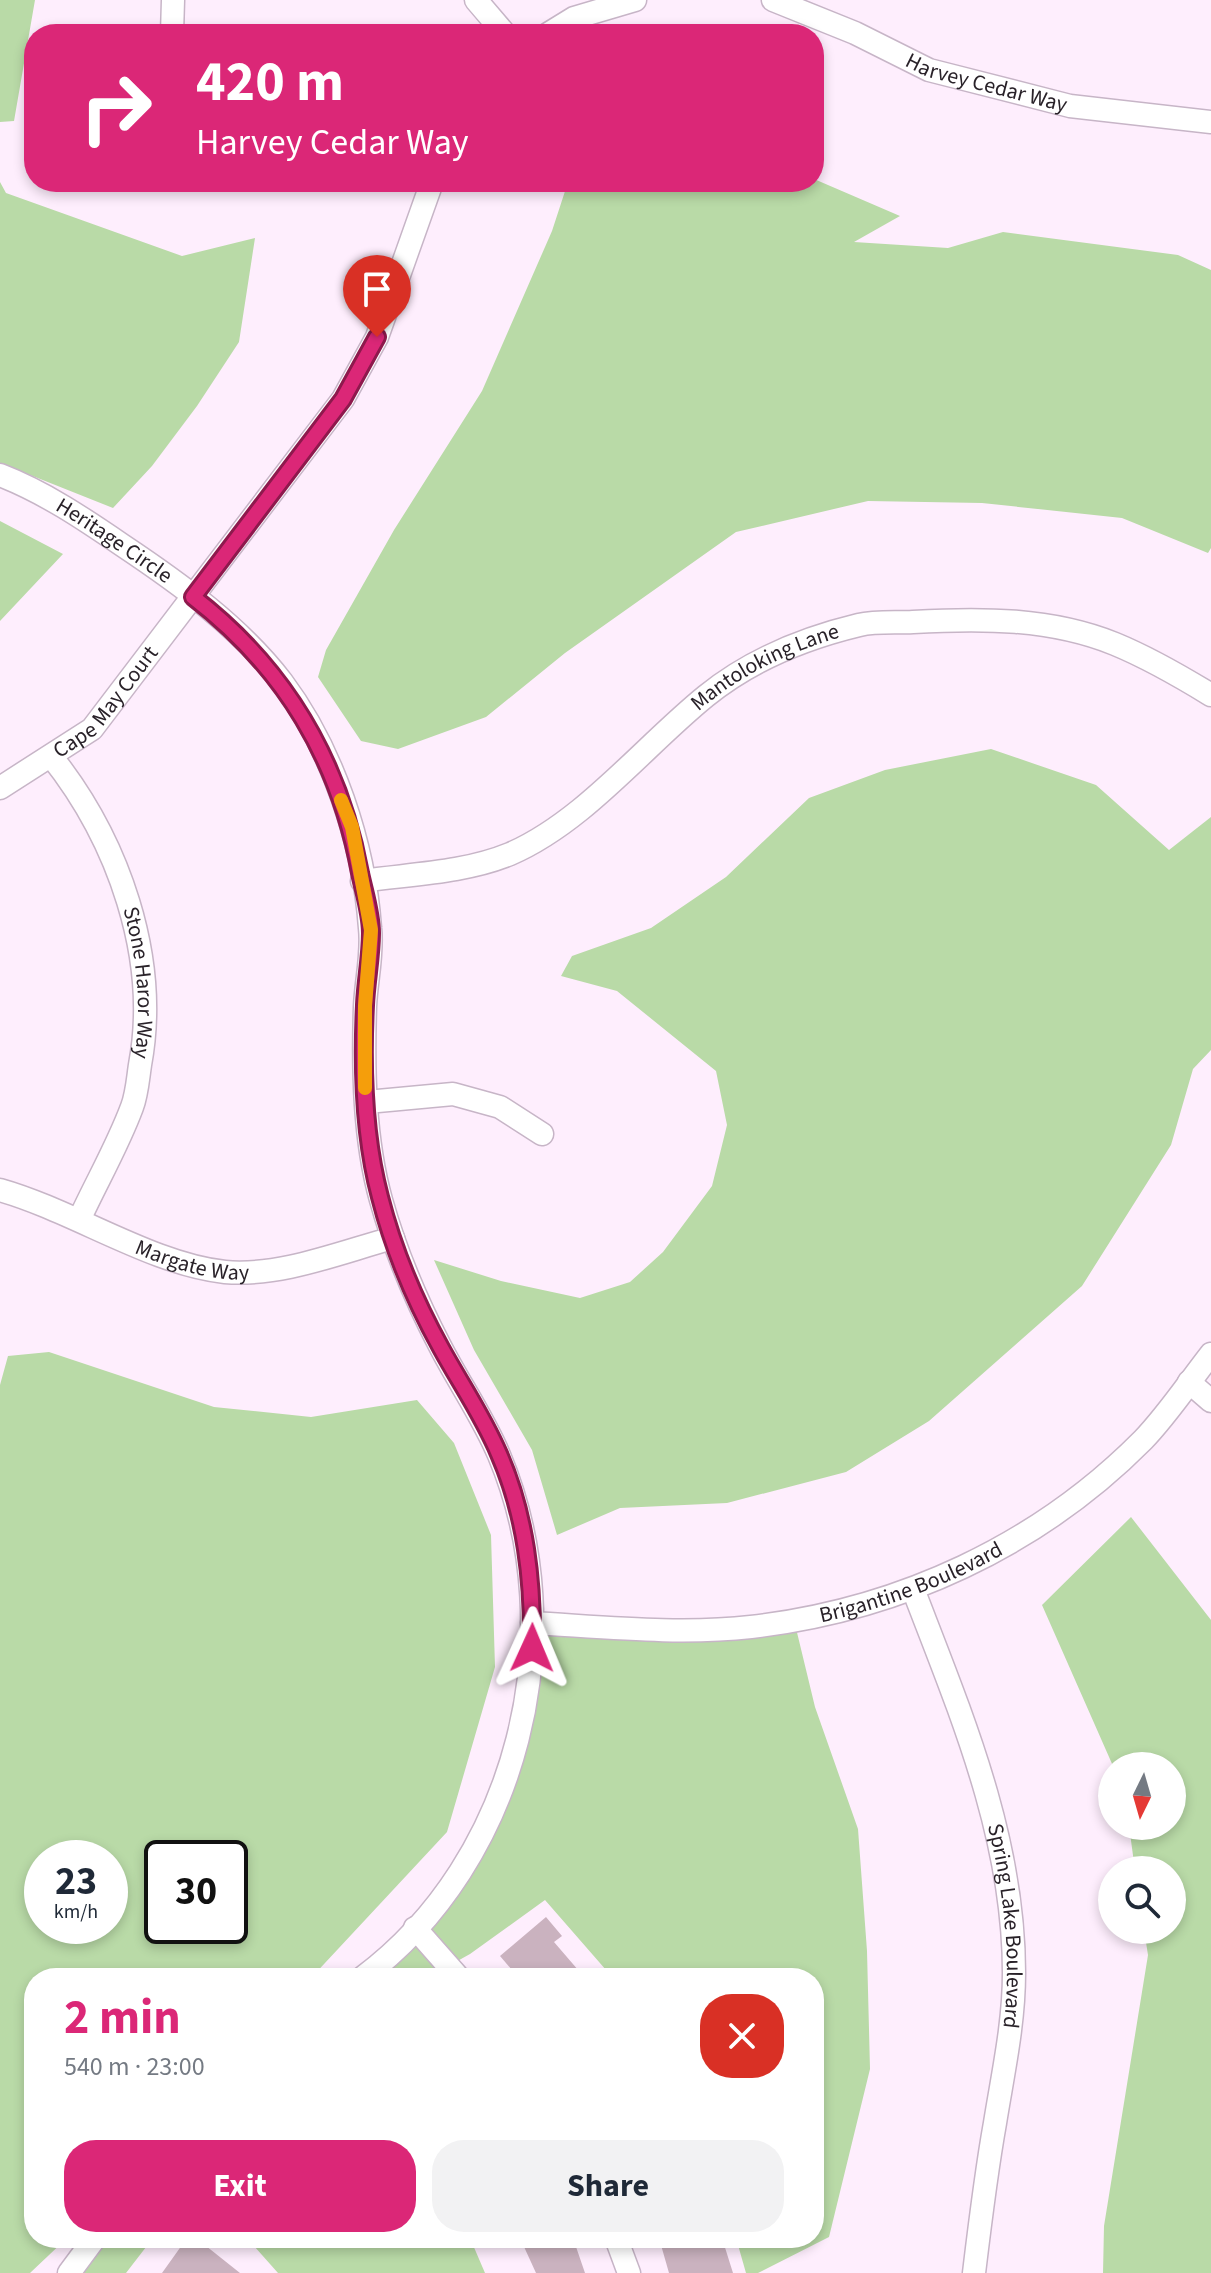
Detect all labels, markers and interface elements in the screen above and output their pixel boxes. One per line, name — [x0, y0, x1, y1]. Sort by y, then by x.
text: 420 m — [196, 43, 344, 122]
street label: Harvey Cedar Way — [900, 45, 1071, 121]
icon: right — [64, 56, 168, 160]
text: Harvey Cedar Way — [196, 117, 469, 168]
pin — [343, 255, 411, 337]
icon: arrive — [355, 267, 399, 311]
street label: Heritage Circle — [50, 490, 179, 591]
street label: Mantoloking Lane — [684, 615, 843, 718]
street label: Cape May Court — [47, 638, 166, 766]
street label: Stone Haror Way — [114, 903, 161, 1061]
street label: Margate Way — [130, 1231, 250, 1289]
street label: Brigantine Boulevard — [816, 1534, 1008, 1631]
position arrow — [490, 1606, 574, 1690]
north arrow — [1098, 1752, 1186, 1840]
map controls — [1098, 1752, 1186, 1944]
street label: Spring Lake Boulevard — [979, 1820, 1030, 2030]
speed limit sign: 30 — [144, 1840, 248, 1944]
text: 23 — [55, 1853, 97, 1910]
button: search — [1098, 1856, 1186, 1944]
text: km/h — [54, 1898, 98, 1926]
text: 2 min — [64, 1984, 181, 2052]
button: close — [700, 1994, 784, 2078]
text: 540 m · 23:00 — [64, 2048, 205, 2085]
button: Exit — [64, 2140, 416, 2232]
button: Share — [432, 2140, 784, 2232]

